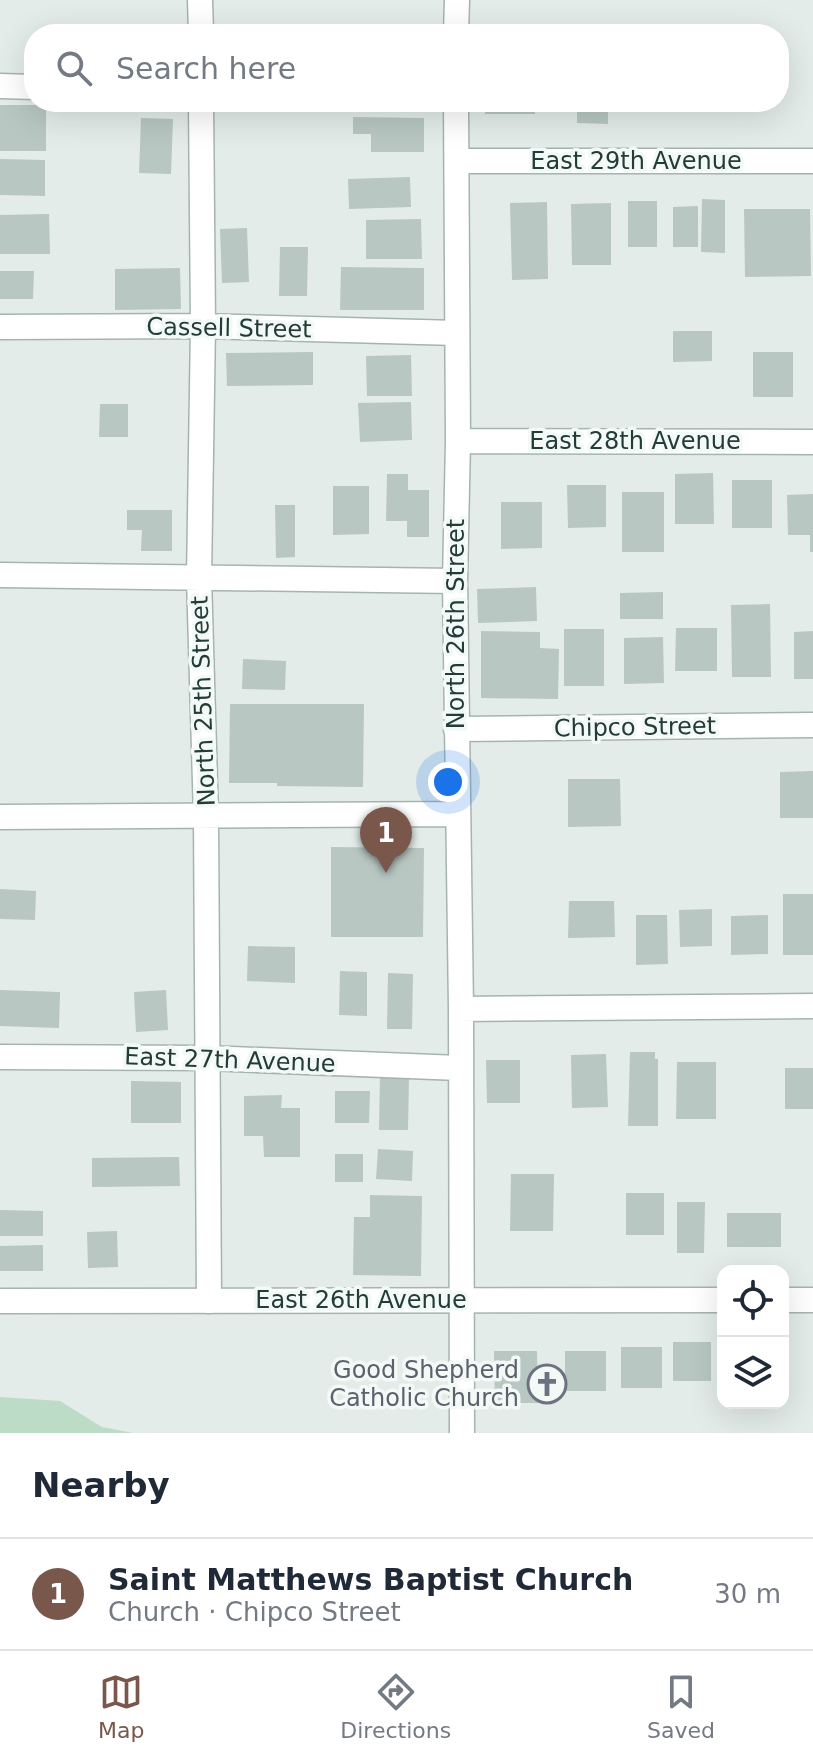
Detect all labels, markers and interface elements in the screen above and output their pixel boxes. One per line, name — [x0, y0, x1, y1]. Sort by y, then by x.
search box — [24, 24, 789, 112]
icon: search — [52, 46, 96, 90]
text: Search here — [116, 51, 296, 86]
street label: East 29th Avenue — [530, 147, 742, 175]
street label: Cassell Street — [146, 313, 312, 343]
street label: East 28th Avenue — [529, 427, 741, 455]
street label: North 26th Street — [442, 519, 470, 729]
street label: North 25th Street — [185, 595, 221, 807]
street label: Chipco Street — [554, 712, 716, 742]
your location — [428, 762, 468, 802]
pin: 1 — [360, 807, 412, 873]
street label: East 27th Avenue — [124, 1042, 336, 1078]
map controls — [717, 1265, 789, 1409]
button: locate — [717, 1265, 789, 1337]
street label: East 26th Avenue — [255, 1286, 467, 1314]
button: layers — [717, 1337, 789, 1409]
place label: Good Shepherd Catholic Church — [329, 1356, 519, 1412]
church icon: Good Shepherd Catholic Church — [526, 1363, 568, 1405]
text: Nearby — [32, 1465, 170, 1505]
text: Saint Matthews Baptist Church — [108, 1562, 633, 1597]
text: 1 — [49, 1579, 67, 1609]
text: 30 m — [714, 1579, 781, 1609]
text: Church · Chipco Street — [108, 1597, 401, 1627]
tab: Map — [98, 1670, 144, 1743]
tab: Directions — [340, 1670, 451, 1743]
tab: Saved — [647, 1670, 715, 1743]

